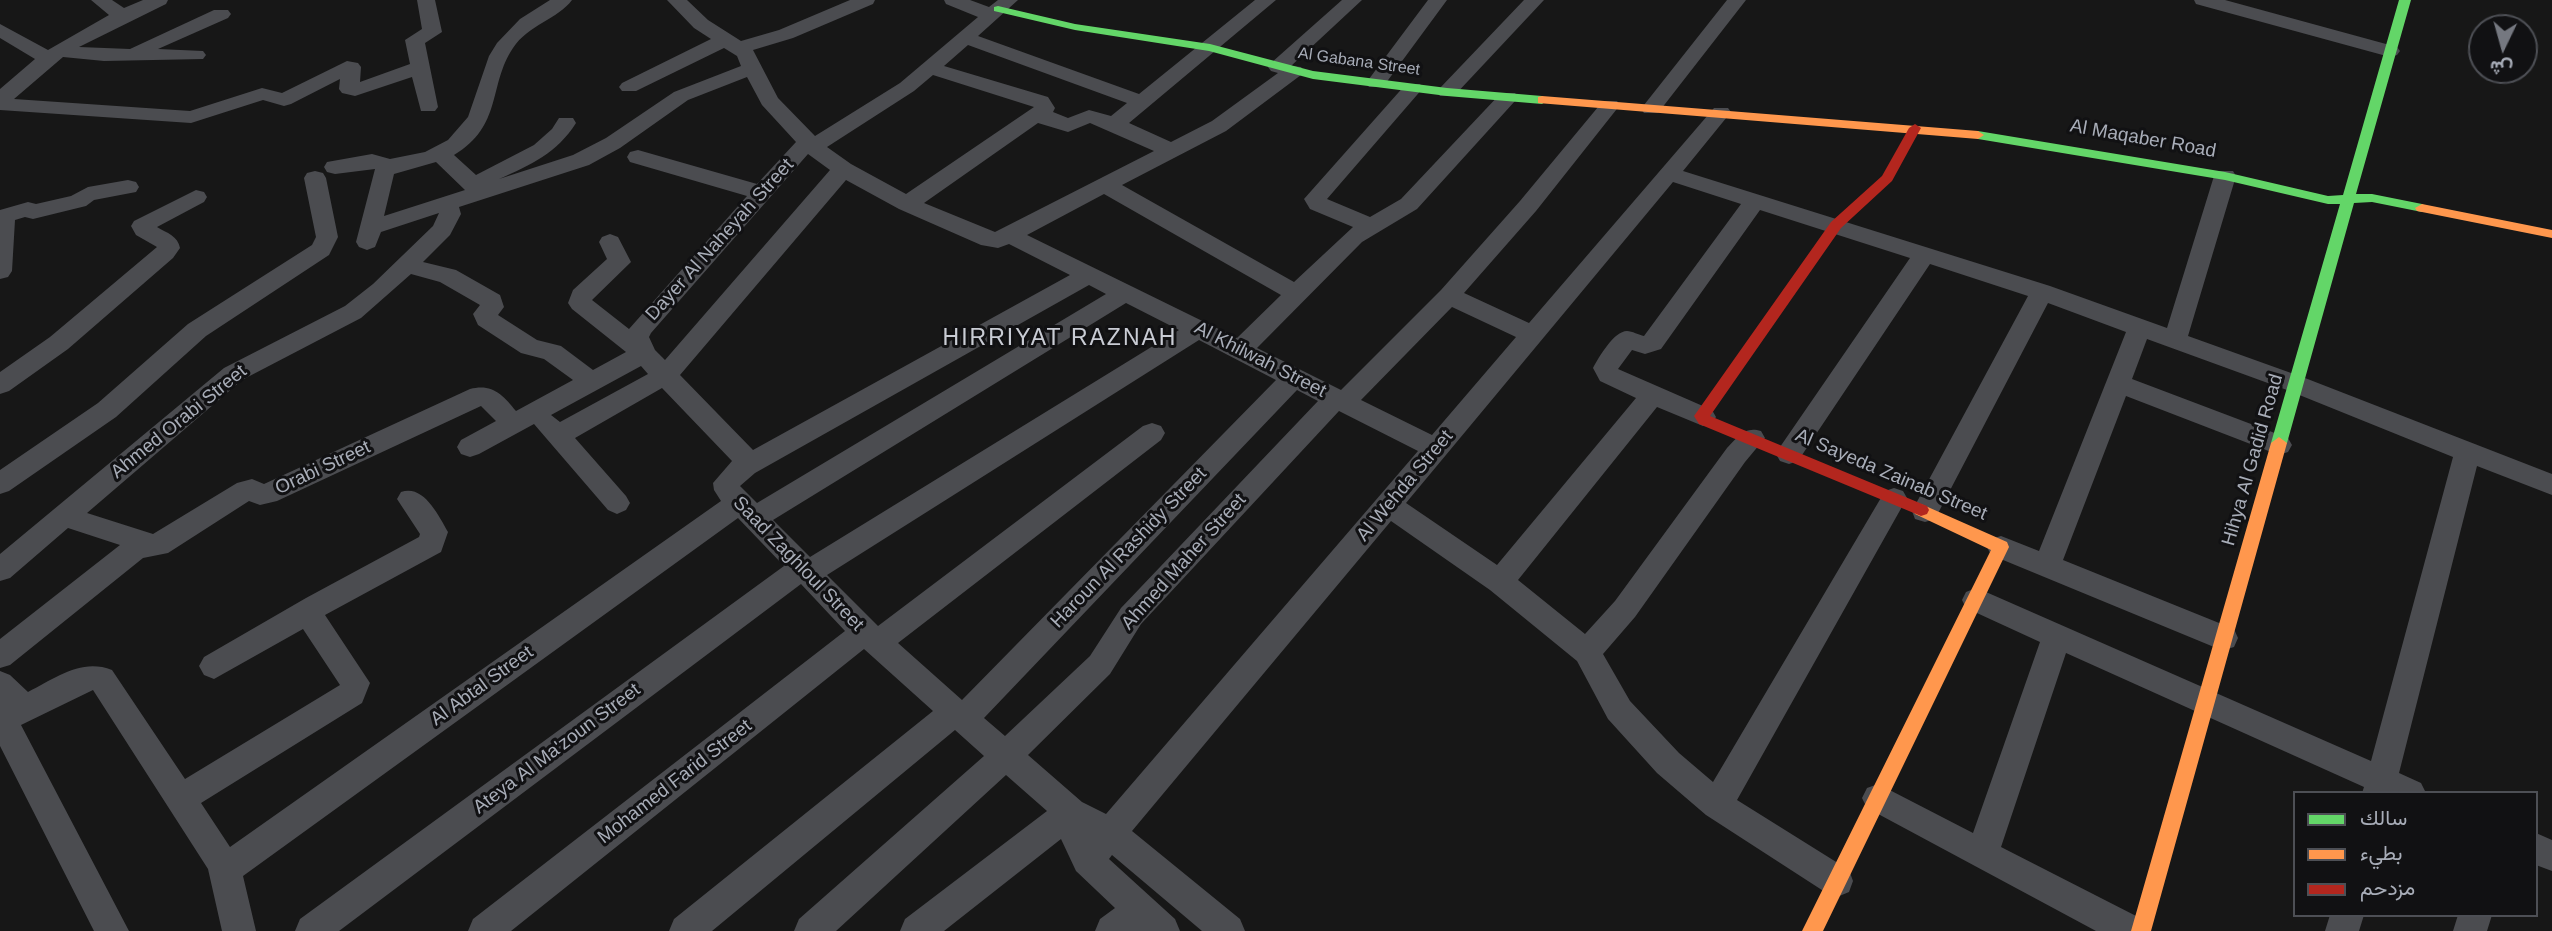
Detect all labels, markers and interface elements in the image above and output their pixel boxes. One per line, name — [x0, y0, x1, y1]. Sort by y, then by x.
north arrow — [2468, 14, 2538, 84]
street label: Al Gabana Street — [1297, 44, 1421, 80]
text: ش — [2489, 57, 2514, 80]
street label: Al Maqaber Road — [2068, 115, 2218, 163]
street label: Dayer Al Naheyah Street — [641, 154, 799, 326]
street label: Al Khilwah Street — [1190, 317, 1330, 403]
district label: HIRRIYAT RAZNAH — [944, 325, 1176, 353]
street label: Ahmed Orabi Street — [107, 360, 251, 484]
street label: Hihya Al Gadid Road — [2218, 372, 2288, 548]
street label: Al Sayeda Zainab Street — [1792, 424, 1990, 526]
street label: Al Wehda Street — [1352, 426, 1458, 546]
street label: Orabi Street — [272, 436, 374, 500]
street label: Haroun Al Rashidy Street — [1046, 463, 1212, 633]
street label: Ahmed Maher Street — [1117, 489, 1251, 635]
street label: Saad Zaghloul Street — [728, 492, 868, 636]
street label: Al Abtal Street — [426, 641, 538, 731]
street label: Ateya Al Ma'zoun Street — [469, 679, 645, 819]
street label: Mohamed Farid Street — [594, 715, 756, 849]
legend — [2293, 791, 2538, 917]
text: سالك — [2360, 806, 2407, 829]
text: بطيء — [2360, 841, 2403, 864]
text: مزدحم — [2360, 876, 2415, 899]

